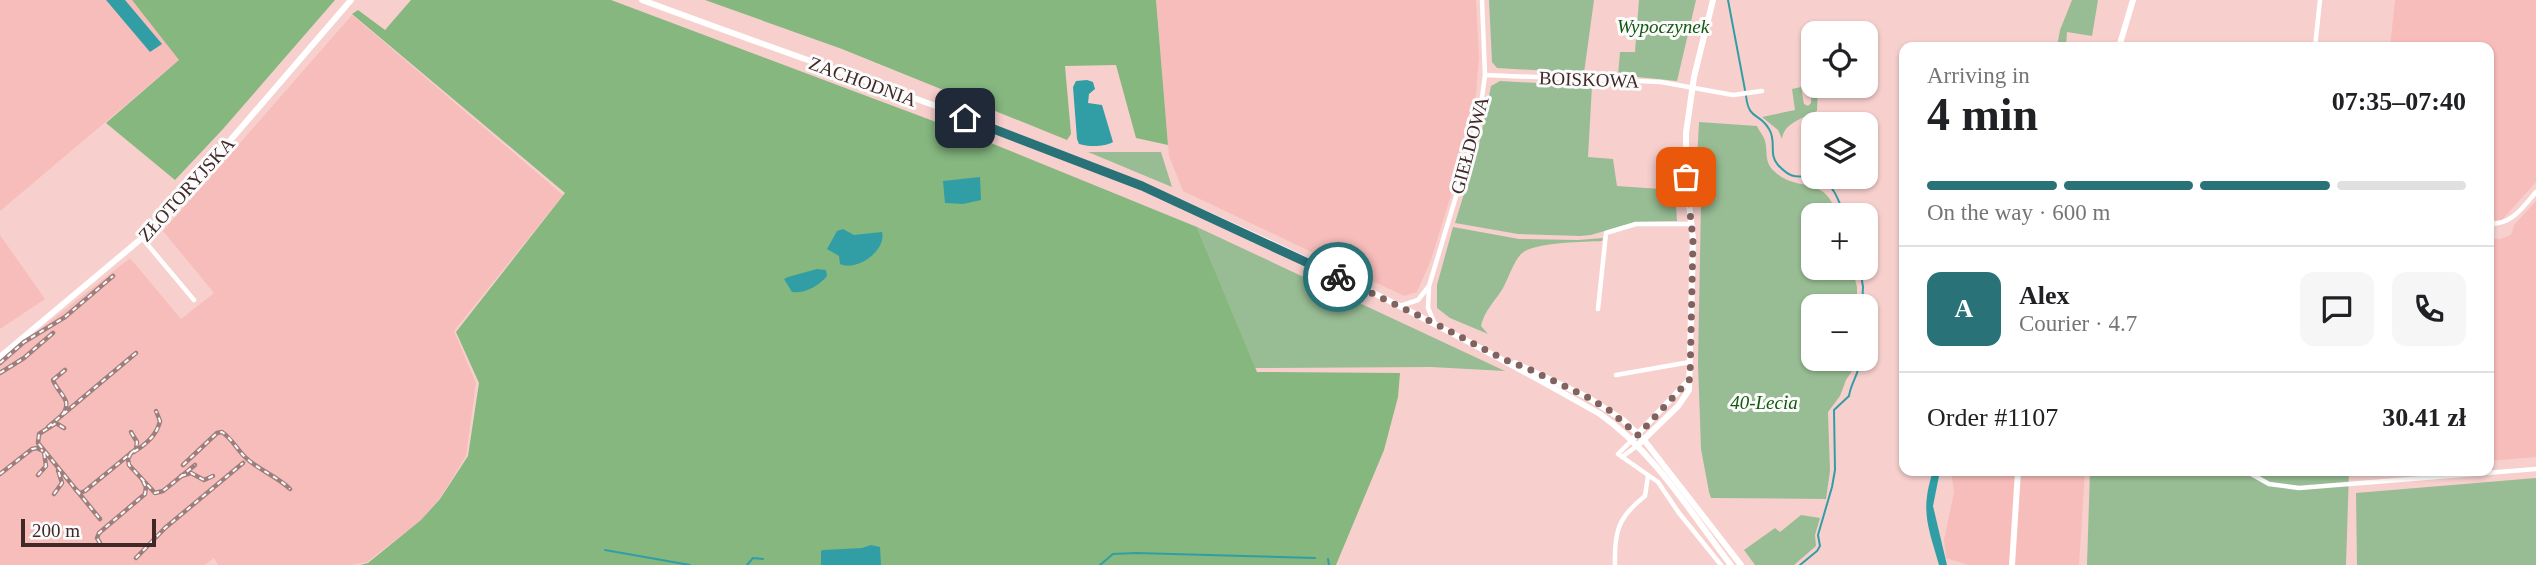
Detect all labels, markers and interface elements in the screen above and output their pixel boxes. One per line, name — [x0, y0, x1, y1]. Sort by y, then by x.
park label: Wypoczynek — [1617, 16, 1710, 37]
map controls — [1801, 21, 1878, 371]
button: locate — [1801, 21, 1878, 98]
street label: ZACHODNIA — [806, 52, 920, 111]
text: Arriving in — [1927, 63, 2030, 88]
street label: BOISKOWA — [1539, 67, 1640, 92]
text: 07:35–07:40 — [2332, 87, 2466, 116]
pin — [935, 88, 995, 148]
text: 4 min — [1927, 89, 2038, 140]
street label: GIEŁDOWA — [1446, 94, 1493, 196]
icon: home — [946, 99, 984, 137]
button: layers — [1801, 112, 1878, 189]
street label: ZŁOTORYJSKA — [134, 133, 239, 246]
pin — [1656, 147, 1716, 207]
icon: bag — [1667, 158, 1705, 196]
text: On the way · 600 m — [1927, 200, 2110, 225]
button: + — [1801, 203, 1878, 280]
courier — [1303, 242, 1373, 312]
icon: bike — [1319, 258, 1357, 296]
button: chat — [2300, 272, 2374, 346]
button: phone — [2392, 272, 2466, 346]
text: Alex — [2019, 281, 2070, 310]
button: − — [1801, 294, 1878, 371]
text: A — [1955, 294, 1973, 323]
text: Courier · 4.7 — [2019, 311, 2137, 336]
park label: 40-Lecia — [1730, 392, 1798, 413]
text: Order #1107 — [1927, 403, 2058, 432]
text: 30.41 zł — [2382, 403, 2466, 432]
scale bar — [21, 516, 156, 548]
text: 200 m — [32, 520, 80, 541]

